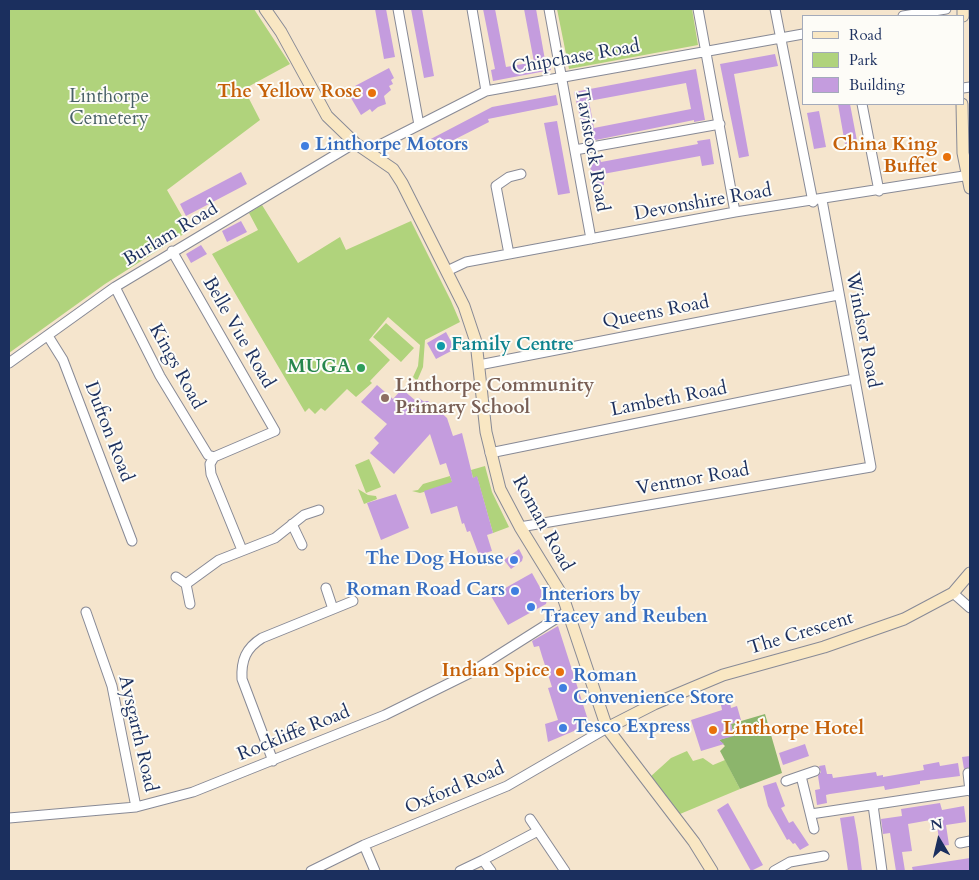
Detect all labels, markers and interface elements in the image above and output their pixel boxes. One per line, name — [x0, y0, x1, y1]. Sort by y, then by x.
legend — [802, 15, 964, 105]
text: Road — [849, 25, 882, 45]
street label: Chipchase Road — [510, 36, 642, 80]
text: Park — [849, 50, 878, 70]
text: Building — [849, 75, 905, 95]
place label: The Yellow Rose — [217, 82, 362, 104]
street label: Tavistock Road — [569, 86, 613, 214]
park label: Linthorpe Cemetery — [69, 87, 149, 131]
marker: The Yellow Rose — [366, 87, 378, 99]
place label: Linthorpe Motors — [315, 135, 468, 157]
place label: China King Buffet — [833, 135, 937, 179]
marker: Linthorpe Motors — [299, 140, 311, 152]
marker: China King Buffet — [941, 151, 953, 163]
street label: Devonshire Road — [632, 180, 774, 226]
street label: Burlam Road — [120, 198, 222, 272]
street label: Windsor Road — [840, 270, 884, 390]
street label: Belle Vue Road — [197, 273, 279, 393]
street label: Queens Road — [601, 291, 711, 335]
street label: Kings Road — [143, 320, 209, 414]
place label: Family Centre — [451, 335, 574, 357]
marker: Family Centre — [435, 340, 447, 352]
place label: MUGA — [287, 357, 351, 379]
marker: MUGA — [355, 362, 367, 374]
place label: Linthorpe Community Primary School — [395, 376, 594, 420]
street label: Lambeth Road — [609, 378, 729, 422]
street label: Dufton Road — [78, 379, 138, 485]
marker: Linthorpe Community Primary School — [379, 392, 391, 404]
street label: Ventnor Road — [635, 459, 751, 501]
street label: Roman Road — [506, 472, 578, 576]
place label: The Dog House — [365, 549, 504, 571]
marker: The Dog House — [508, 554, 520, 566]
place label: Roman Road Cars — [346, 580, 505, 602]
marker: Roman Road Cars — [509, 585, 521, 597]
place label: Interiors by Tracey and Reuben — [541, 585, 708, 629]
marker: Interiors by Tracey and Reuben — [525, 601, 537, 613]
street label: The Crescent — [746, 607, 856, 661]
place label: Indian Spice — [442, 661, 550, 683]
marker: Indian Spice — [554, 666, 566, 678]
place label: Roman Convenience Store — [573, 666, 734, 710]
street label: Aysgarth Road — [113, 673, 161, 795]
marker: Roman Convenience Store — [557, 682, 569, 694]
street label: Rockliffe Road — [234, 701, 354, 767]
place label: Tesco Express — [573, 717, 690, 739]
place label: Linthorpe Hotel — [723, 719, 864, 741]
marker: Tesco Express — [557, 722, 569, 734]
marker: Linthorpe Hotel — [707, 724, 719, 736]
street label: Oxford Road — [402, 758, 508, 820]
text: N — [929, 814, 944, 835]
north arrow — [914, 815, 964, 865]

